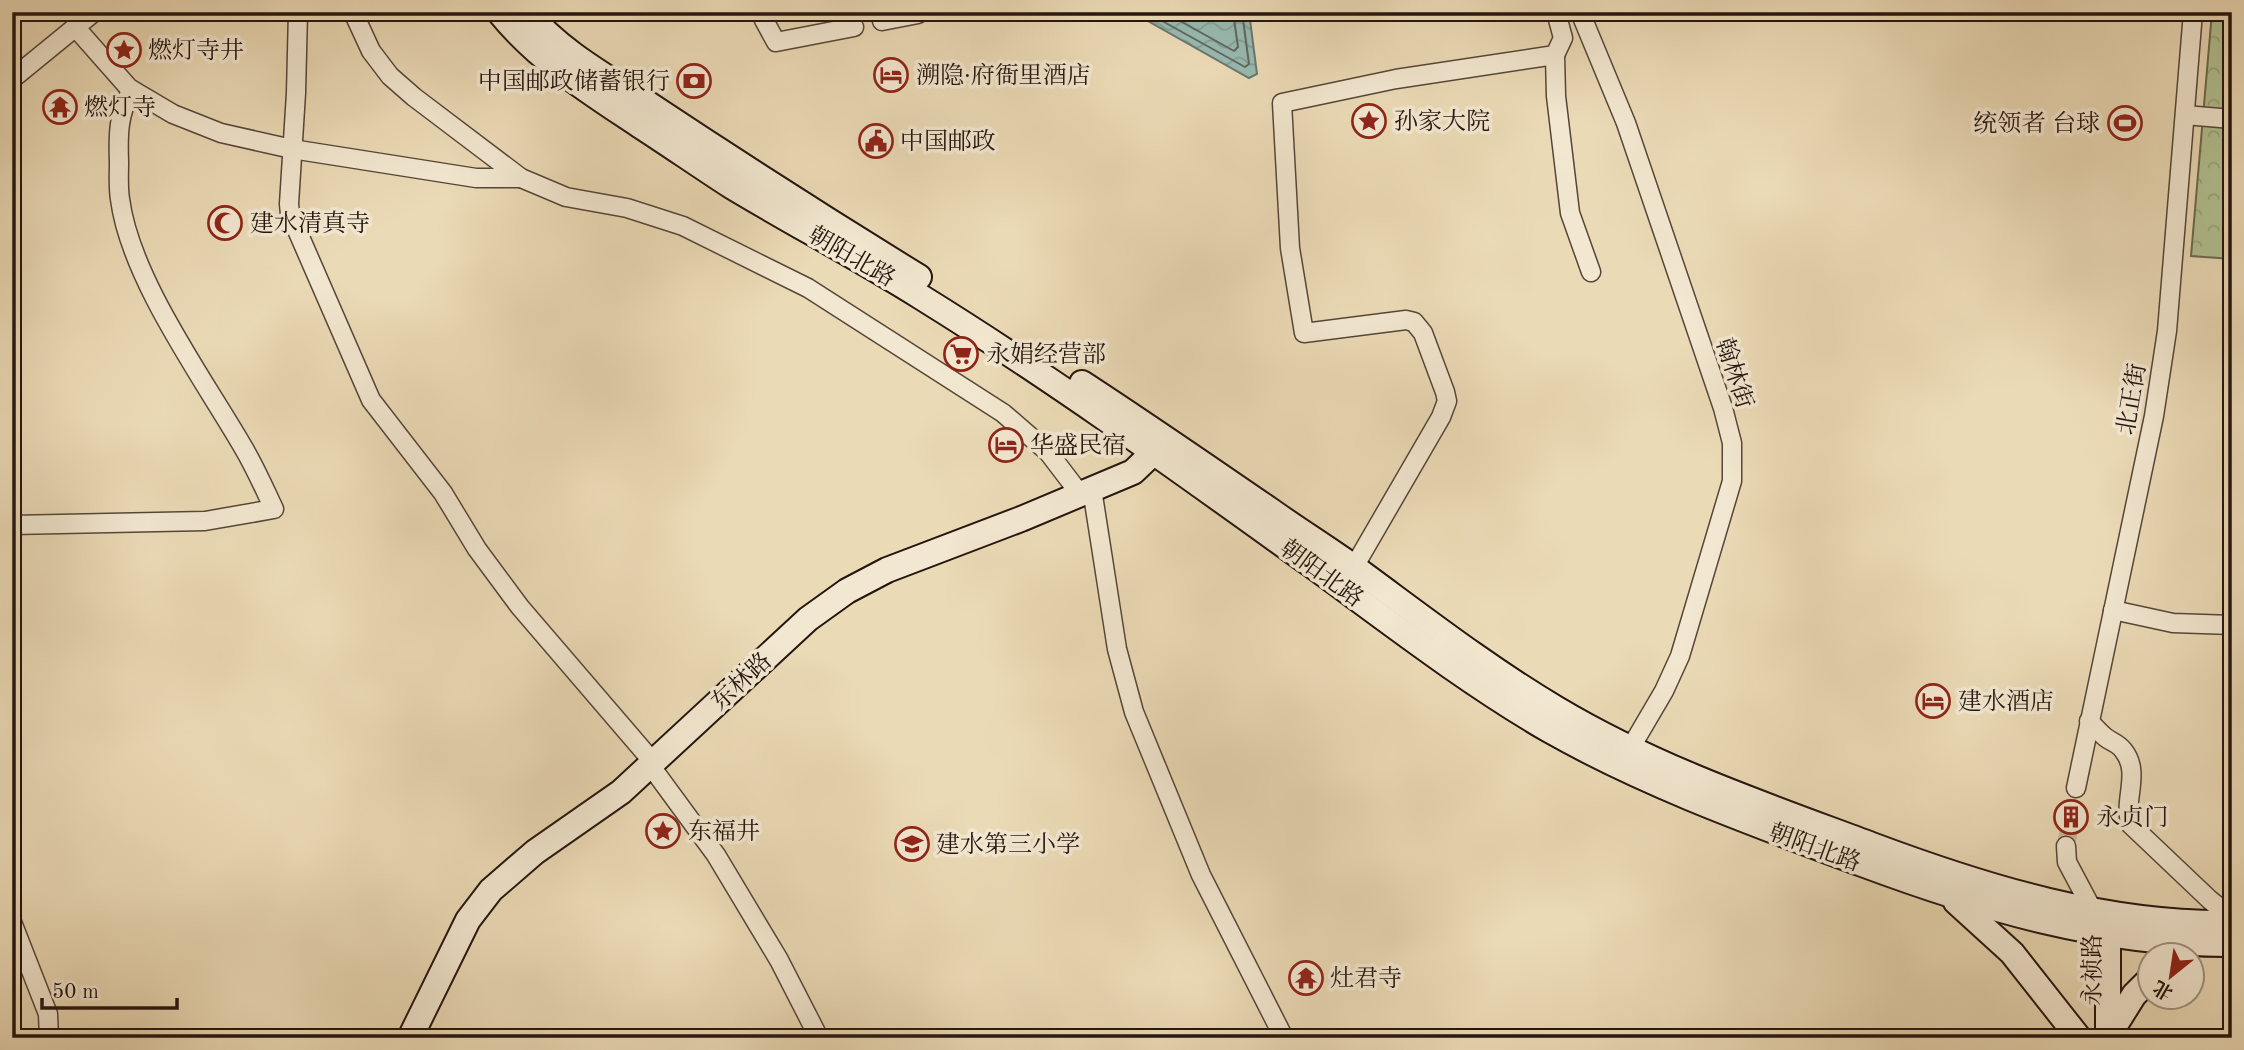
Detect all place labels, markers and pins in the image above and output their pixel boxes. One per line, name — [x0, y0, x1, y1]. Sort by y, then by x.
place icon: 燃灯寺井 — [105, 31, 143, 69]
place label: 燃灯寺井 — [148, 37, 244, 64]
hotel icon: 溯隐·府衙里酒店 — [872, 56, 910, 94]
bank icon: 中国邮政储蓄银行 — [675, 62, 713, 100]
place label: 溯隐·府衙里酒店 — [916, 62, 1091, 89]
place label: 中国邮政储蓄银行 — [478, 68, 670, 95]
temple icon: 燃灯寺 — [41, 88, 79, 126]
place label: 燃灯寺 — [84, 94, 156, 121]
place icon: 孙家大院 — [1350, 102, 1388, 140]
sports icon: 统领者 台球 — [2106, 104, 2144, 142]
place label: 孙家大院 — [1394, 108, 1490, 135]
place label: 统领者 台球 — [1973, 110, 2100, 137]
public building icon: 中国邮政 — [857, 122, 895, 160]
place label: 中国邮政 — [900, 128, 996, 155]
mosque icon: 建水清真寺 — [206, 204, 244, 242]
place label: 建水清真寺 — [250, 210, 370, 237]
supermarket icon: 永娟经营部 — [942, 335, 980, 373]
place label: 永娟经营部 — [986, 341, 1106, 368]
hotel icon: 华盛民宿 — [987, 426, 1025, 464]
place label: 华盛民宿 — [1030, 432, 1126, 459]
hotel icon: 建水酒店 — [1914, 682, 1952, 720]
place label: 建水酒店 — [1958, 688, 2054, 715]
building icon: 永贞门 — [2052, 798, 2090, 836]
place label: 永贞门 — [2096, 804, 2168, 831]
place icon: 东福井 — [644, 812, 682, 850]
place label: 东福井 — [688, 818, 760, 845]
school or university icon: 建水第三小学 — [893, 825, 931, 863]
place label: 建水第三小学 — [936, 831, 1080, 858]
temple icon: 灶君寺 — [1287, 959, 1325, 997]
place label: 灶君寺 — [1330, 965, 1402, 992]

